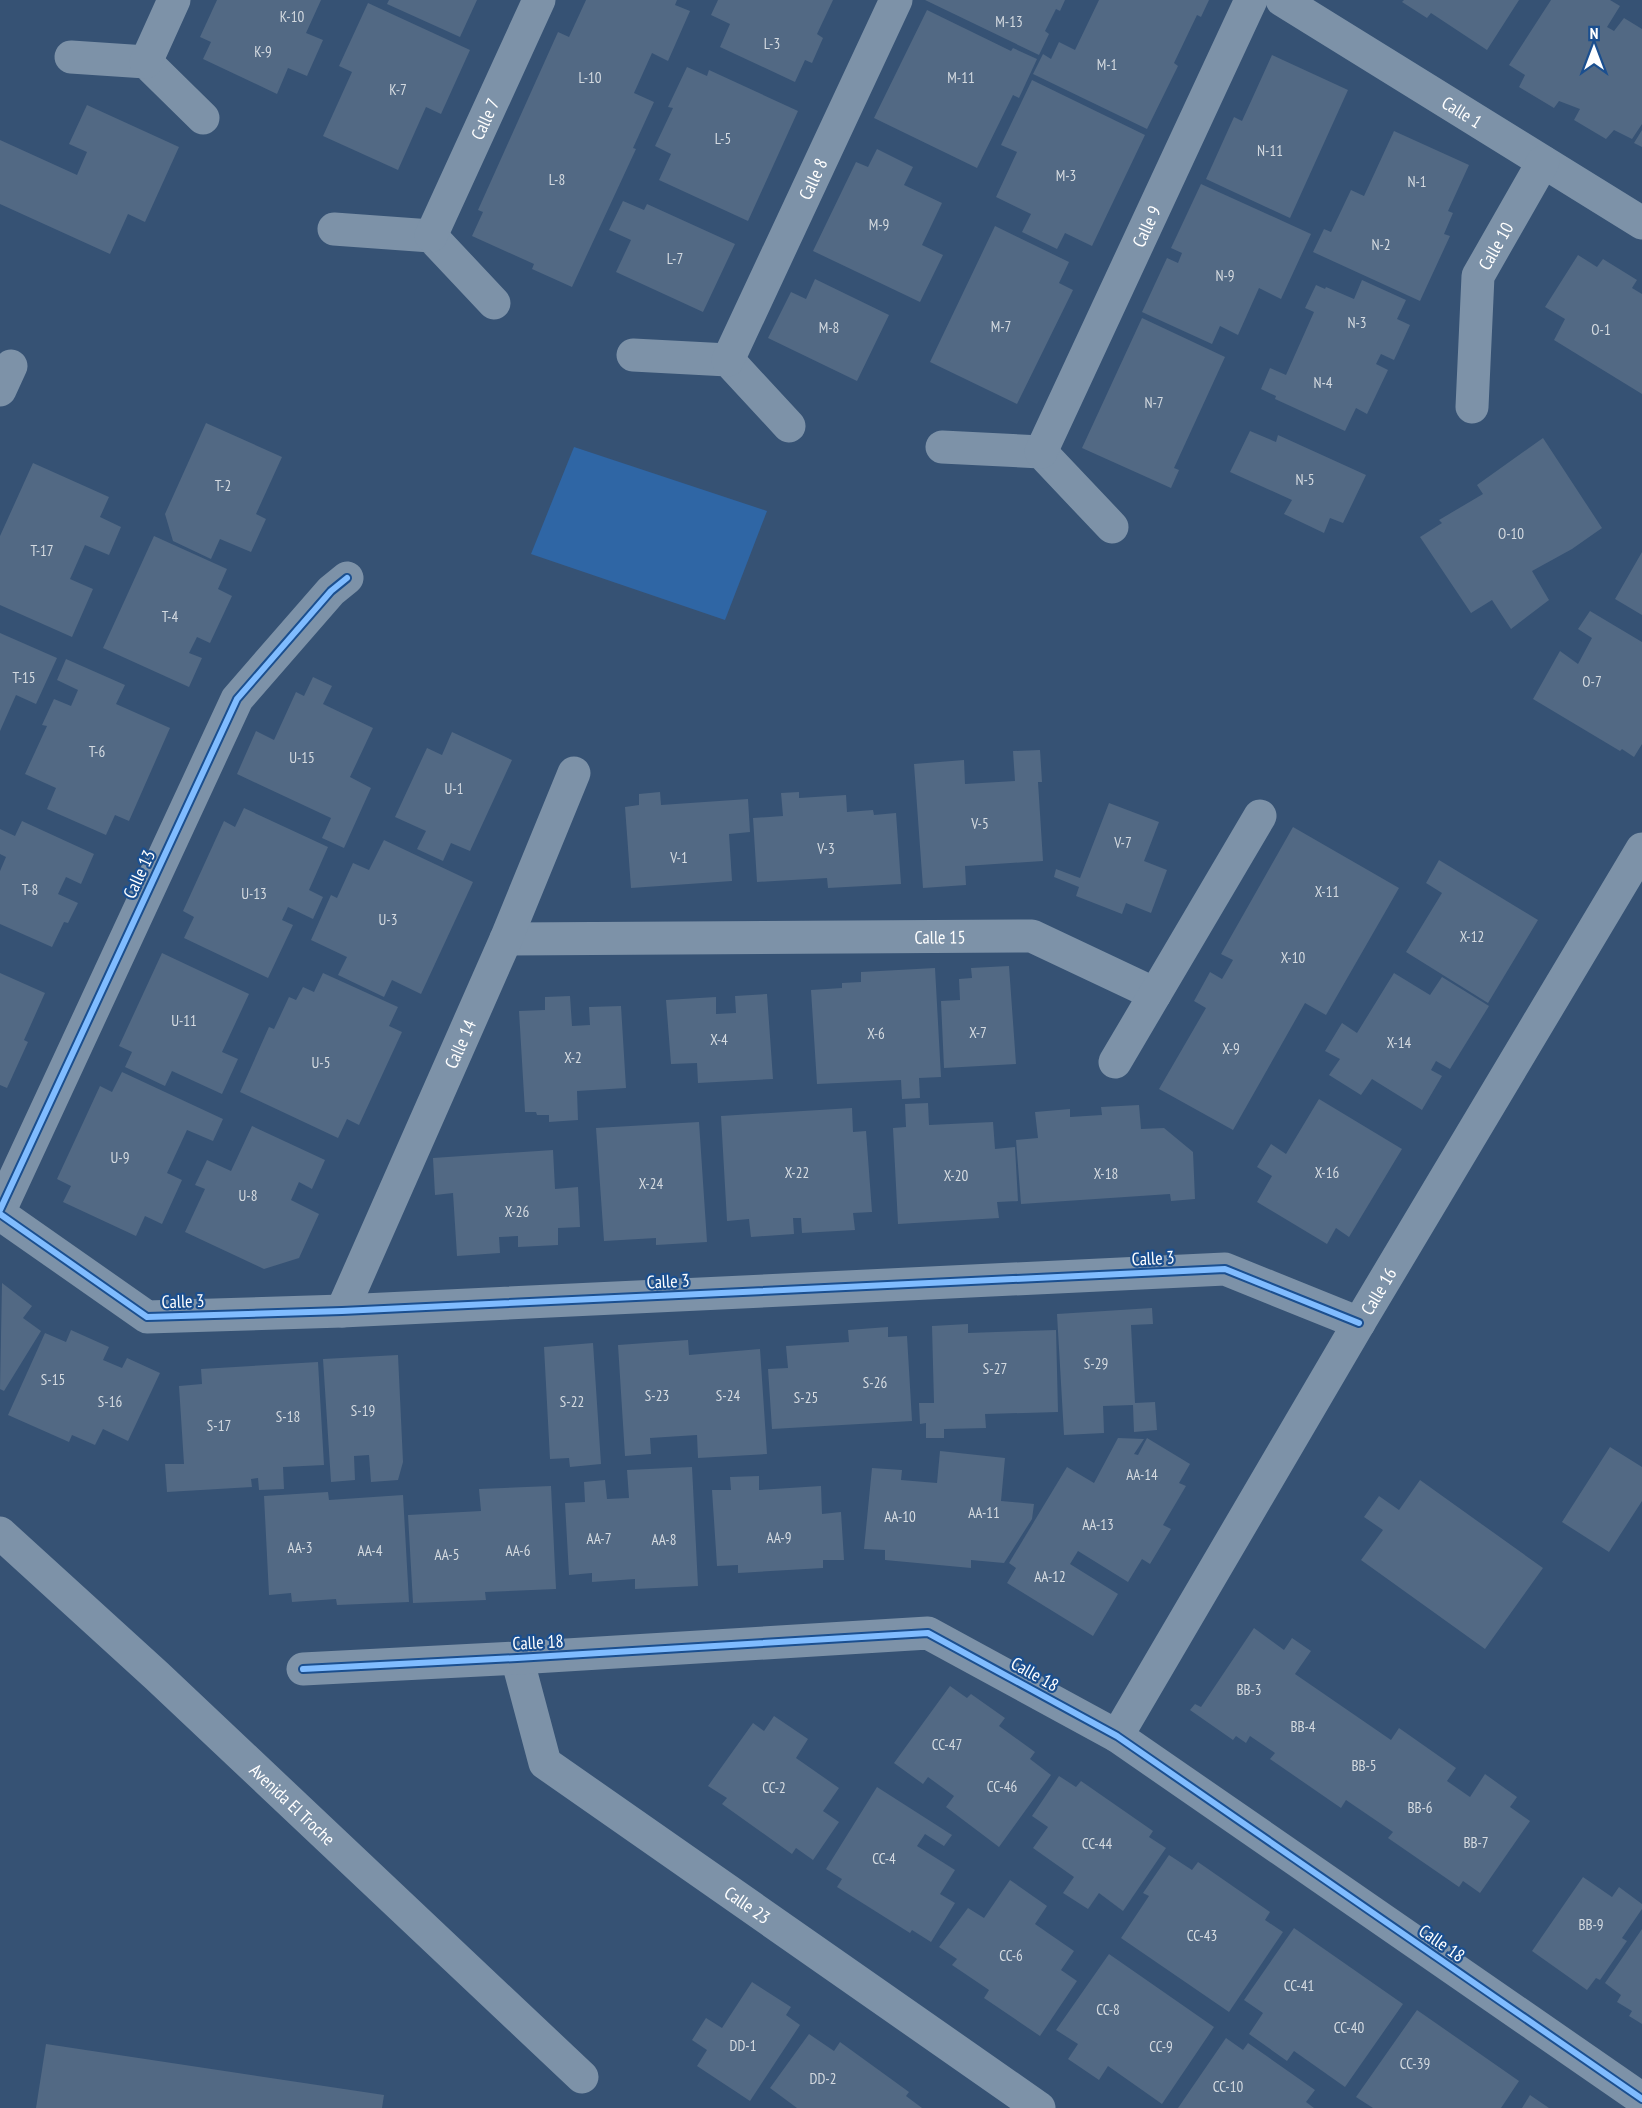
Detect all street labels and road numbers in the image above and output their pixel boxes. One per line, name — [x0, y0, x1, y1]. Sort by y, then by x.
street label: Calle 1 — [1438, 91, 1487, 133]
street label: Calle 7 — [465, 94, 504, 143]
street label: Calle 8 — [793, 154, 832, 203]
street label: Calle 9 — [1126, 202, 1165, 251]
street label: Calle 10 — [1473, 218, 1518, 274]
street label: Calle 13 — [118, 846, 160, 902]
street label: Calle 15 — [914, 925, 966, 948]
street label: Calle 14 — [439, 1016, 481, 1072]
street label: Calle 3 — [1131, 1245, 1175, 1271]
street label: Calle 16 — [1355, 1263, 1401, 1319]
street label: Calle 3 — [646, 1268, 690, 1294]
street label: Calle 3 — [161, 1289, 205, 1313]
street label: Calle 18 — [512, 1629, 564, 1655]
street label: Calle 18 — [1007, 1652, 1063, 1696]
street label: Avenida El Troche — [245, 1758, 340, 1850]
street label: Calle 23 — [720, 1881, 775, 1929]
street label: Calle 18 — [1414, 1919, 1470, 1967]

